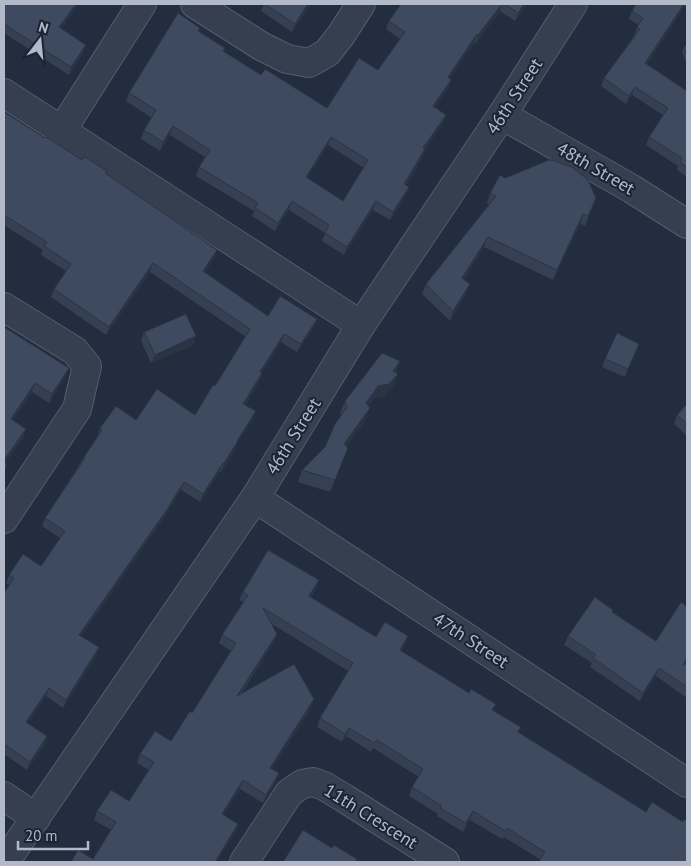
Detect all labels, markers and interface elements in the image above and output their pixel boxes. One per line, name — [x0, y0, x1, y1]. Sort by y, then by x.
north arrow — [15, 15, 65, 65]
text: N — [37, 18, 50, 37]
street label: 46th Street — [481, 54, 547, 138]
street label: 48th Street — [553, 136, 639, 200]
street label: 46th Street — [260, 393, 326, 479]
street label: 47th Street — [429, 607, 513, 673]
street label: 11th Crescent — [320, 778, 422, 854]
scale bar — [18, 818, 88, 850]
text: 20 m — [25, 826, 58, 845]

